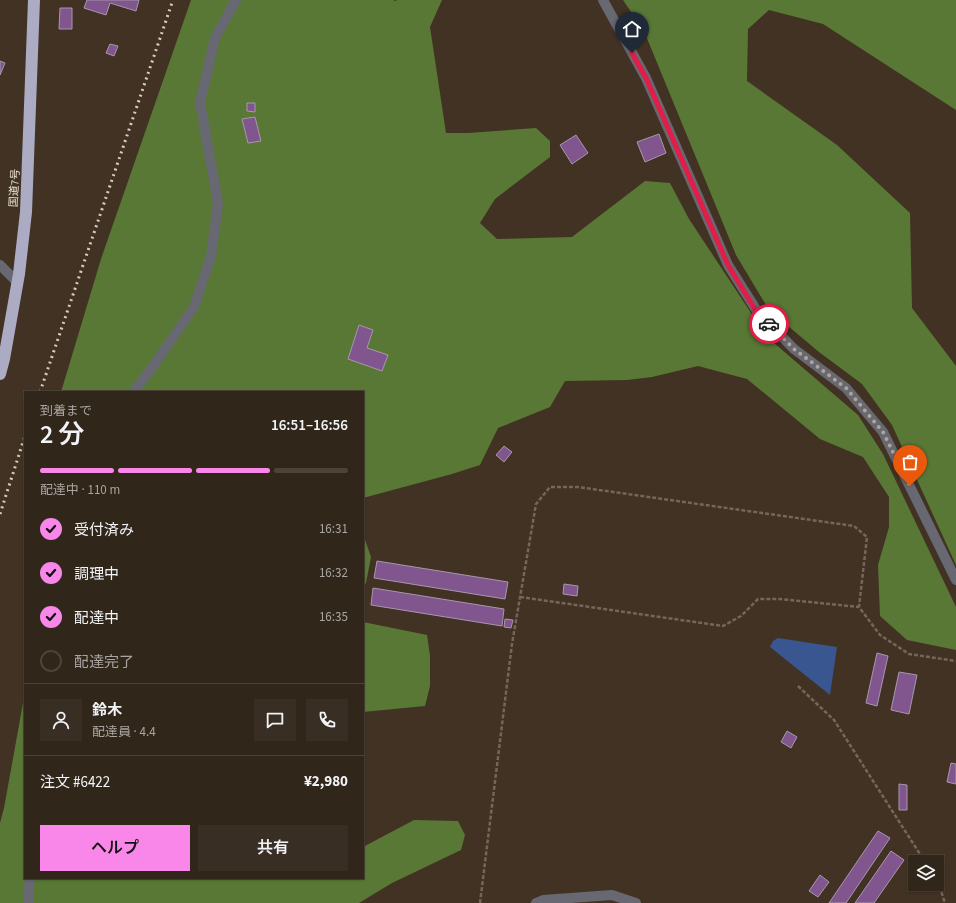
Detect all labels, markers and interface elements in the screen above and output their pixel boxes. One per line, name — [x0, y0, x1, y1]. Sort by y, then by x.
pin — [615, 12, 649, 53]
icon: home — [621, 18, 643, 40]
street label: 国道7号 — [6, 168, 23, 208]
courier — [749, 304, 789, 344]
icon: car — [758, 313, 780, 335]
text: 到着まで — [40, 402, 92, 420]
text: 16:51–16:56 — [271, 415, 348, 436]
text: 2 分 — [40, 416, 85, 453]
pin — [893, 445, 927, 486]
icon: bag — [899, 451, 921, 473]
text: 配達中 · 110 m — [40, 481, 120, 499]
icon: check — [40, 518, 62, 540]
text: 受付済み — [74, 520, 134, 541]
text: 16:31 — [319, 520, 348, 538]
icon: check — [40, 562, 62, 584]
text: 調理中 — [74, 564, 119, 585]
text: 16:32 — [319, 564, 348, 582]
icon: check — [40, 606, 62, 628]
text: 配達中 — [74, 608, 119, 629]
text: 16:35 — [319, 608, 348, 626]
text: 配達完了 — [74, 652, 134, 673]
button: person — [40, 699, 82, 741]
button: chat — [254, 699, 296, 741]
button: phone — [306, 699, 348, 741]
text: 鈴木 — [92, 700, 122, 721]
text: 配達員 · 4.4 — [92, 723, 156, 741]
text: ¥2,980 — [304, 771, 348, 792]
text: 注文 #6422 — [40, 772, 110, 793]
button: ヘルプ — [40, 825, 190, 871]
button: 共有 — [198, 825, 348, 871]
map controls — [908, 855, 944, 891]
button: layers — [908, 855, 944, 891]

